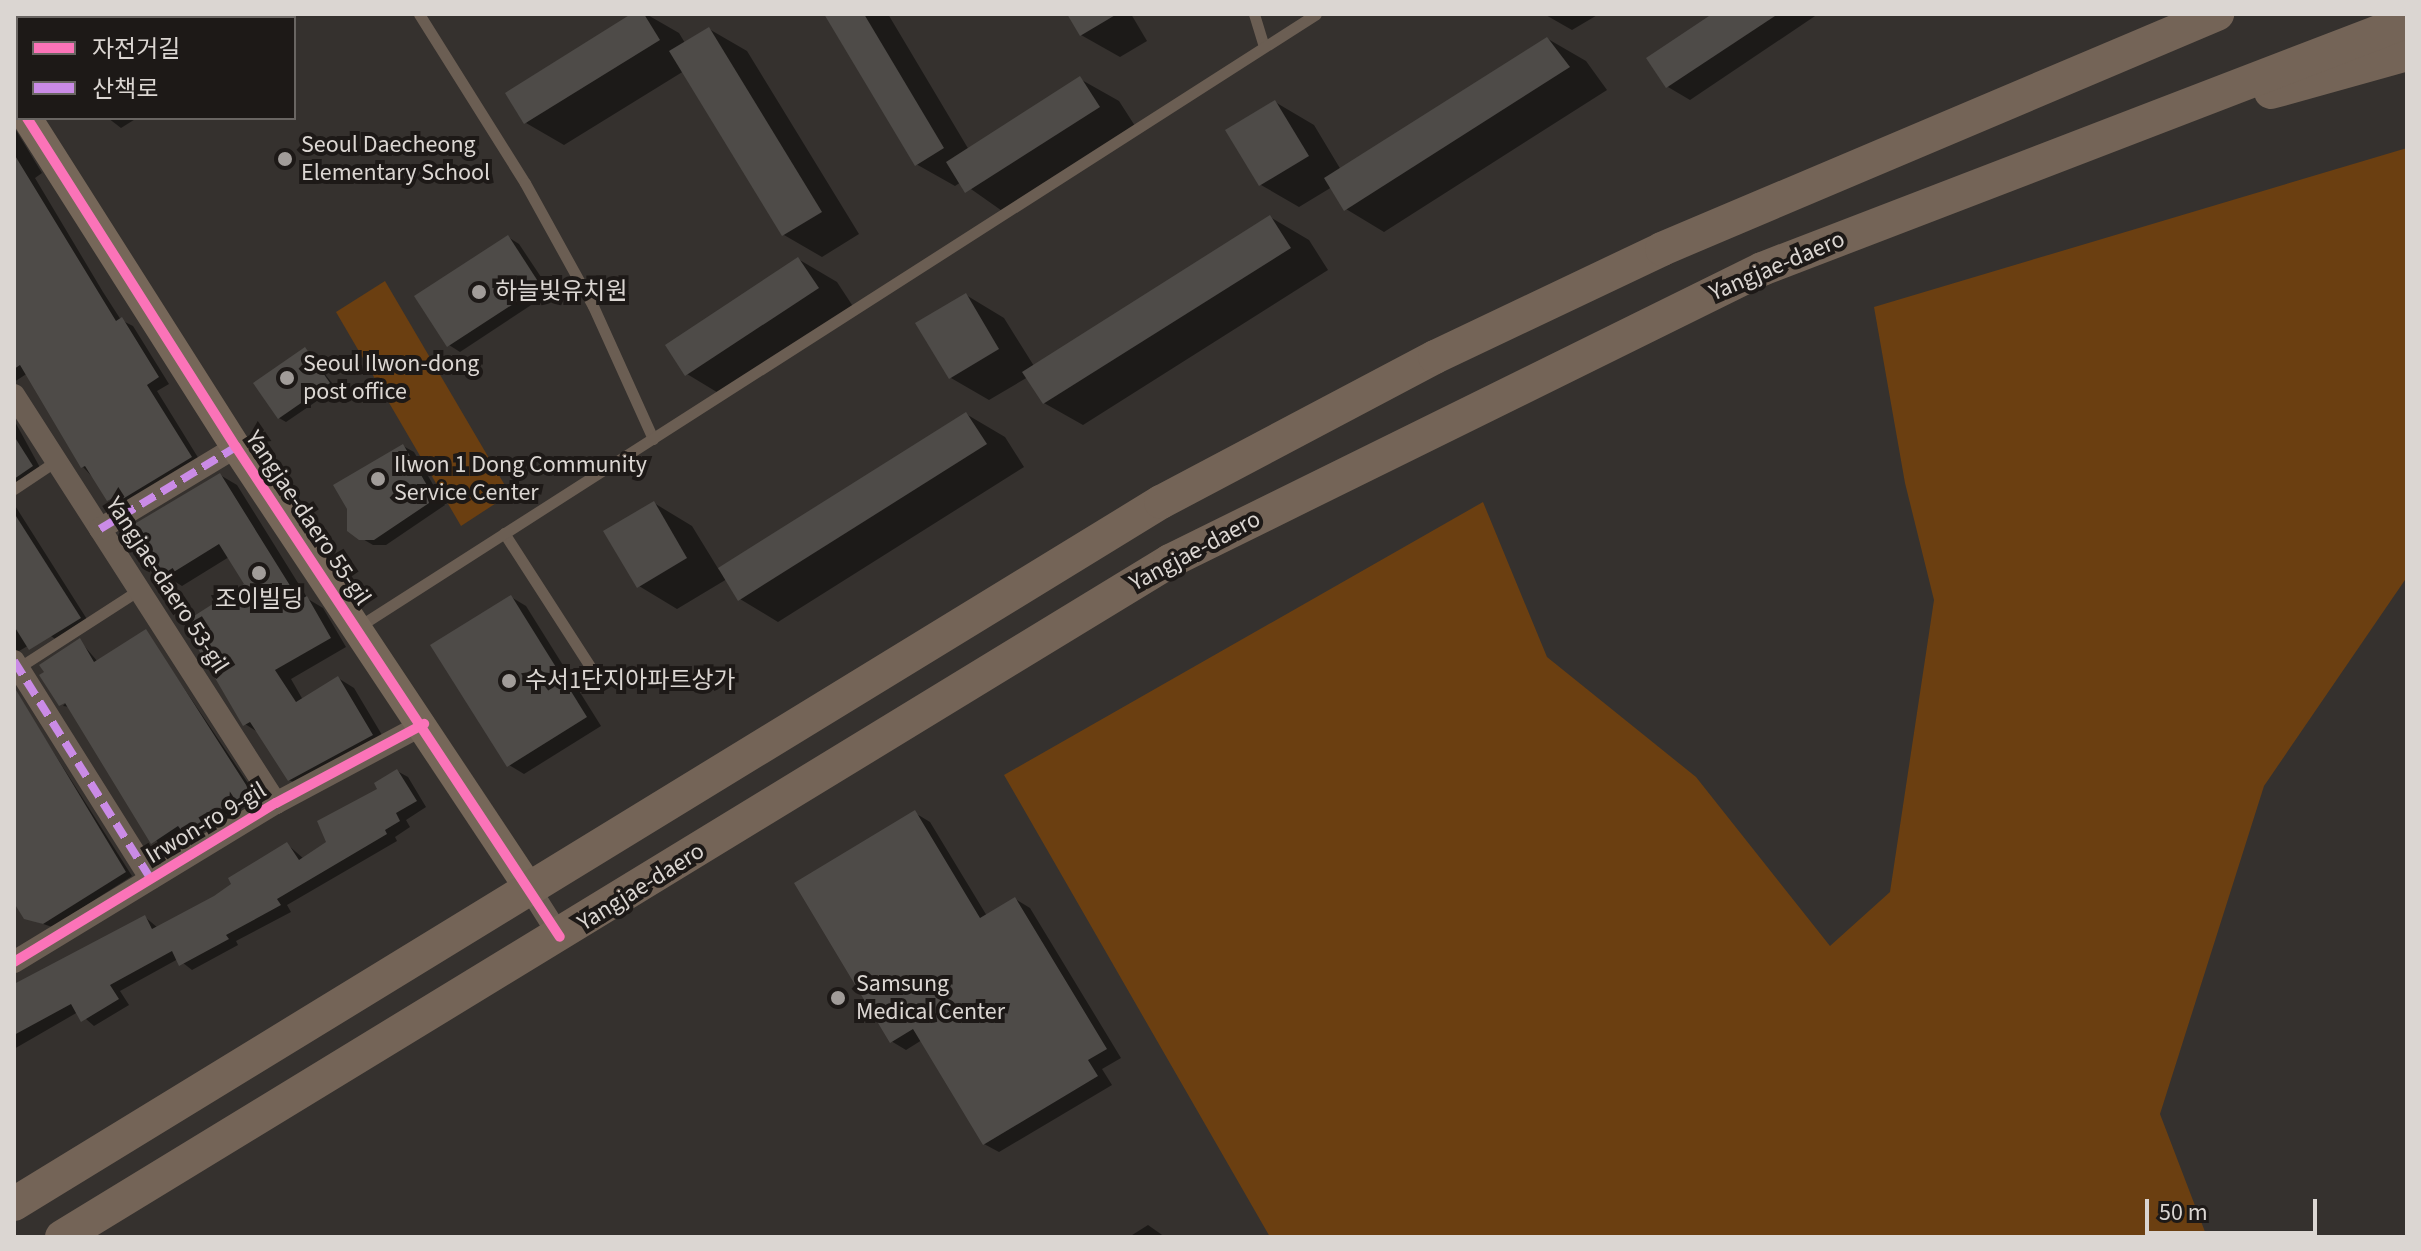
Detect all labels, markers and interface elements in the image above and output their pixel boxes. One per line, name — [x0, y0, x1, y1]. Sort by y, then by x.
legend — [16, 16, 296, 120]
text: 자전거길 — [92, 32, 180, 67]
text: 산책로 — [92, 72, 158, 107]
place label: Seoul Daecheong Elementary School — [301, 131, 490, 187]
marker: Seoul Daecheong Elementary School — [276, 150, 294, 168]
street label: Yangjae-daero — [1705, 225, 1849, 307]
place label: 하늘빛유치원 — [495, 278, 627, 306]
marker: 하늘빛유치원 — [470, 283, 488, 301]
place label: Seoul Ilwon-dong post office — [303, 350, 479, 406]
marker: Seoul Ilwon-dong post office — [278, 369, 296, 387]
street label: Yangjae-daero 55-gil — [239, 425, 377, 611]
place label: Ilwon 1 Dong Community Service Center — [394, 451, 647, 507]
marker: Ilwon 1 Dong Community Service Center — [369, 470, 387, 488]
street label: Yangjae-daero 53-gil — [99, 491, 235, 679]
street label: Yangjae-daero — [1125, 504, 1265, 598]
marker: 조이빌딩 — [250, 564, 268, 582]
place label: 조이빌딩 — [215, 586, 303, 614]
place label: 수서1단지아파트상가 — [525, 667, 736, 695]
marker: 수서1단지아파트상가 — [500, 672, 518, 690]
street label: Irwon-ro 9-gil — [141, 776, 271, 870]
street label: Yangjae-daero — [572, 837, 710, 937]
place label: Samsung Medical Center — [856, 970, 1005, 1026]
marker: Samsung Medical Center — [827, 987, 849, 1009]
scale bar — [2149, 1183, 2321, 1233]
text: 50 m — [2159, 1195, 2208, 1230]

